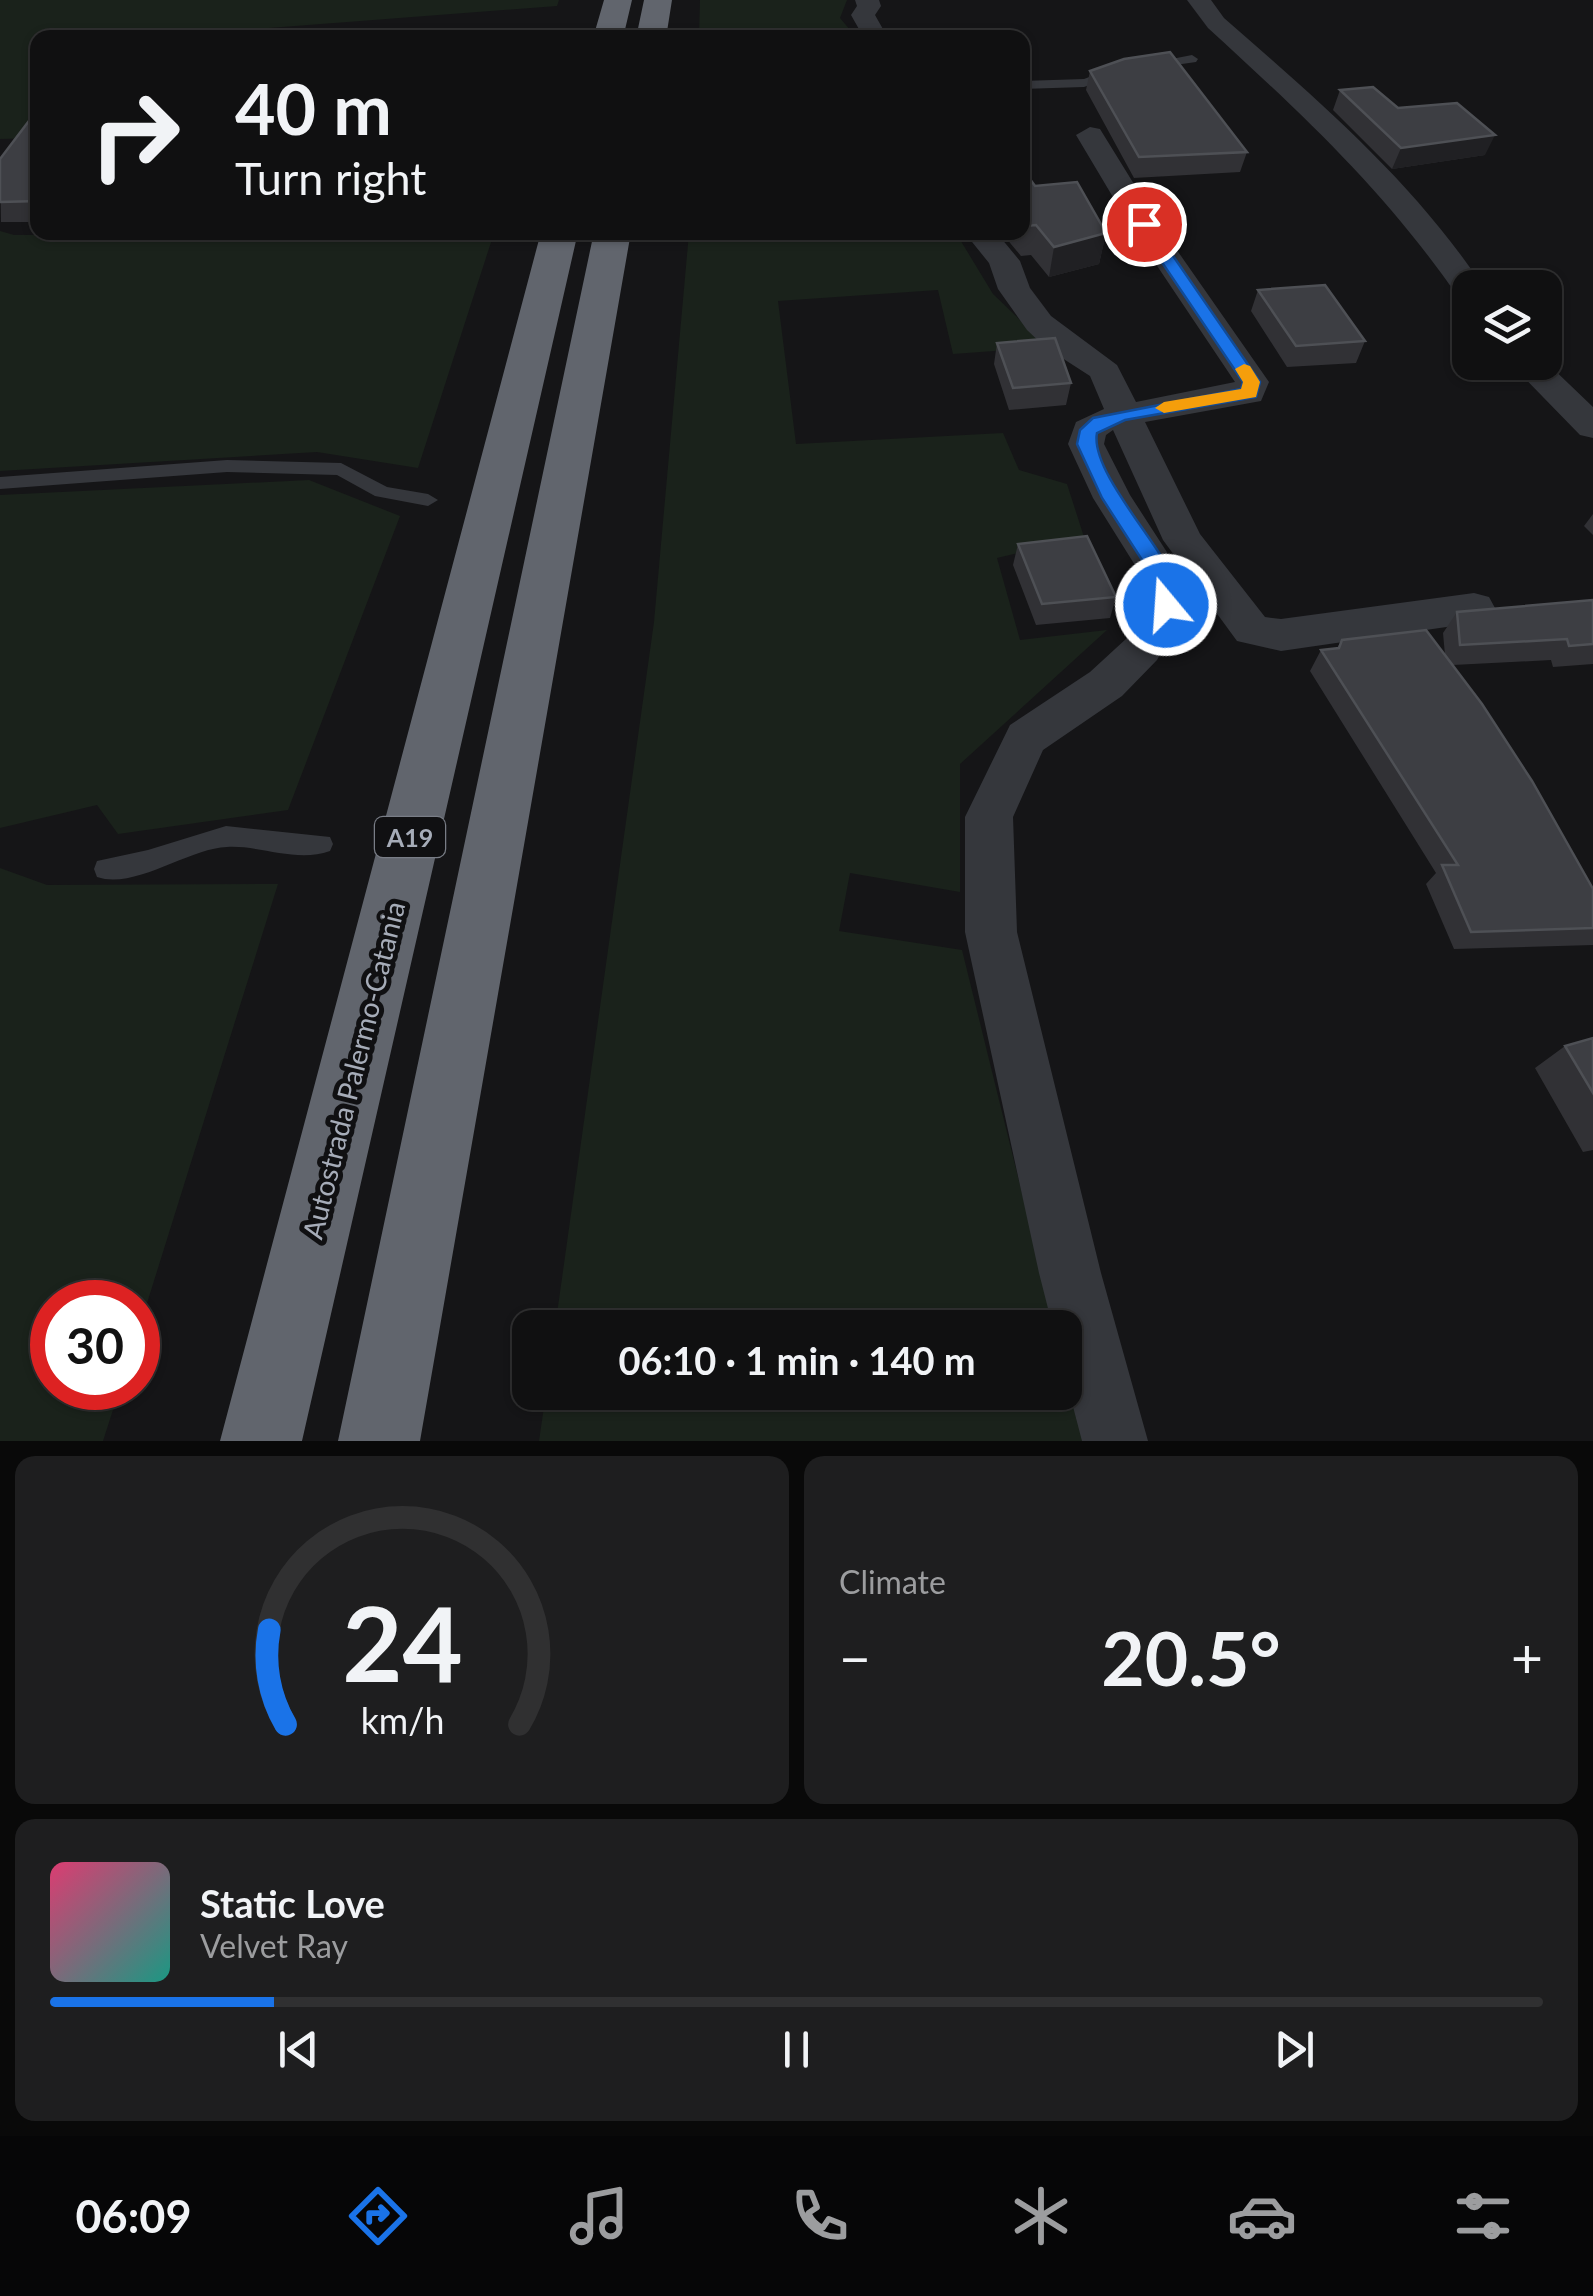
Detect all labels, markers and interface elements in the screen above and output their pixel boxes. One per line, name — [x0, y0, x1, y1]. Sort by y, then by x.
text: 40 m — [235, 66, 392, 150]
icon: right — [70, 70, 200, 200]
text: Turn right — [235, 151, 426, 205]
pin — [1102, 182, 1187, 267]
icon: arrive — [1117, 197, 1172, 252]
map controls — [1452, 270, 1562, 380]
button: layers — [1452, 270, 1562, 380]
position arrow — [1114, 553, 1218, 657]
road number: A19 — [375, 817, 445, 857]
street label: Autostrada Palermo-Catania — [295, 898, 411, 1242]
speed limit sign: 30 — [30, 1280, 160, 1410]
text: 06:10 · 1 min · 140 m — [618, 1337, 976, 1383]
text: Climate — [839, 1562, 946, 1601]
text: 24 — [342, 1579, 462, 1704]
text: 20.5° — [1101, 1612, 1281, 1702]
text: − — [839, 1624, 871, 1690]
text: + — [1511, 1624, 1543, 1690]
text: km/h — [360, 1699, 444, 1742]
text: Static Love — [200, 1880, 385, 1926]
text: Velvet Ray — [200, 1926, 348, 1965]
icon: previous — [271, 2022, 326, 2077]
icon: pause — [769, 2022, 824, 2077]
icon: next — [1267, 2022, 1322, 2077]
icon: directions — [343, 2181, 413, 2251]
icon: music — [564, 2181, 634, 2251]
icon: phone — [785, 2181, 855, 2251]
icon: climate — [1006, 2181, 1076, 2251]
icon: car — [1227, 2181, 1297, 2251]
icon: filters — [1448, 2181, 1518, 2251]
text: 06:09 — [76, 2189, 192, 2243]

